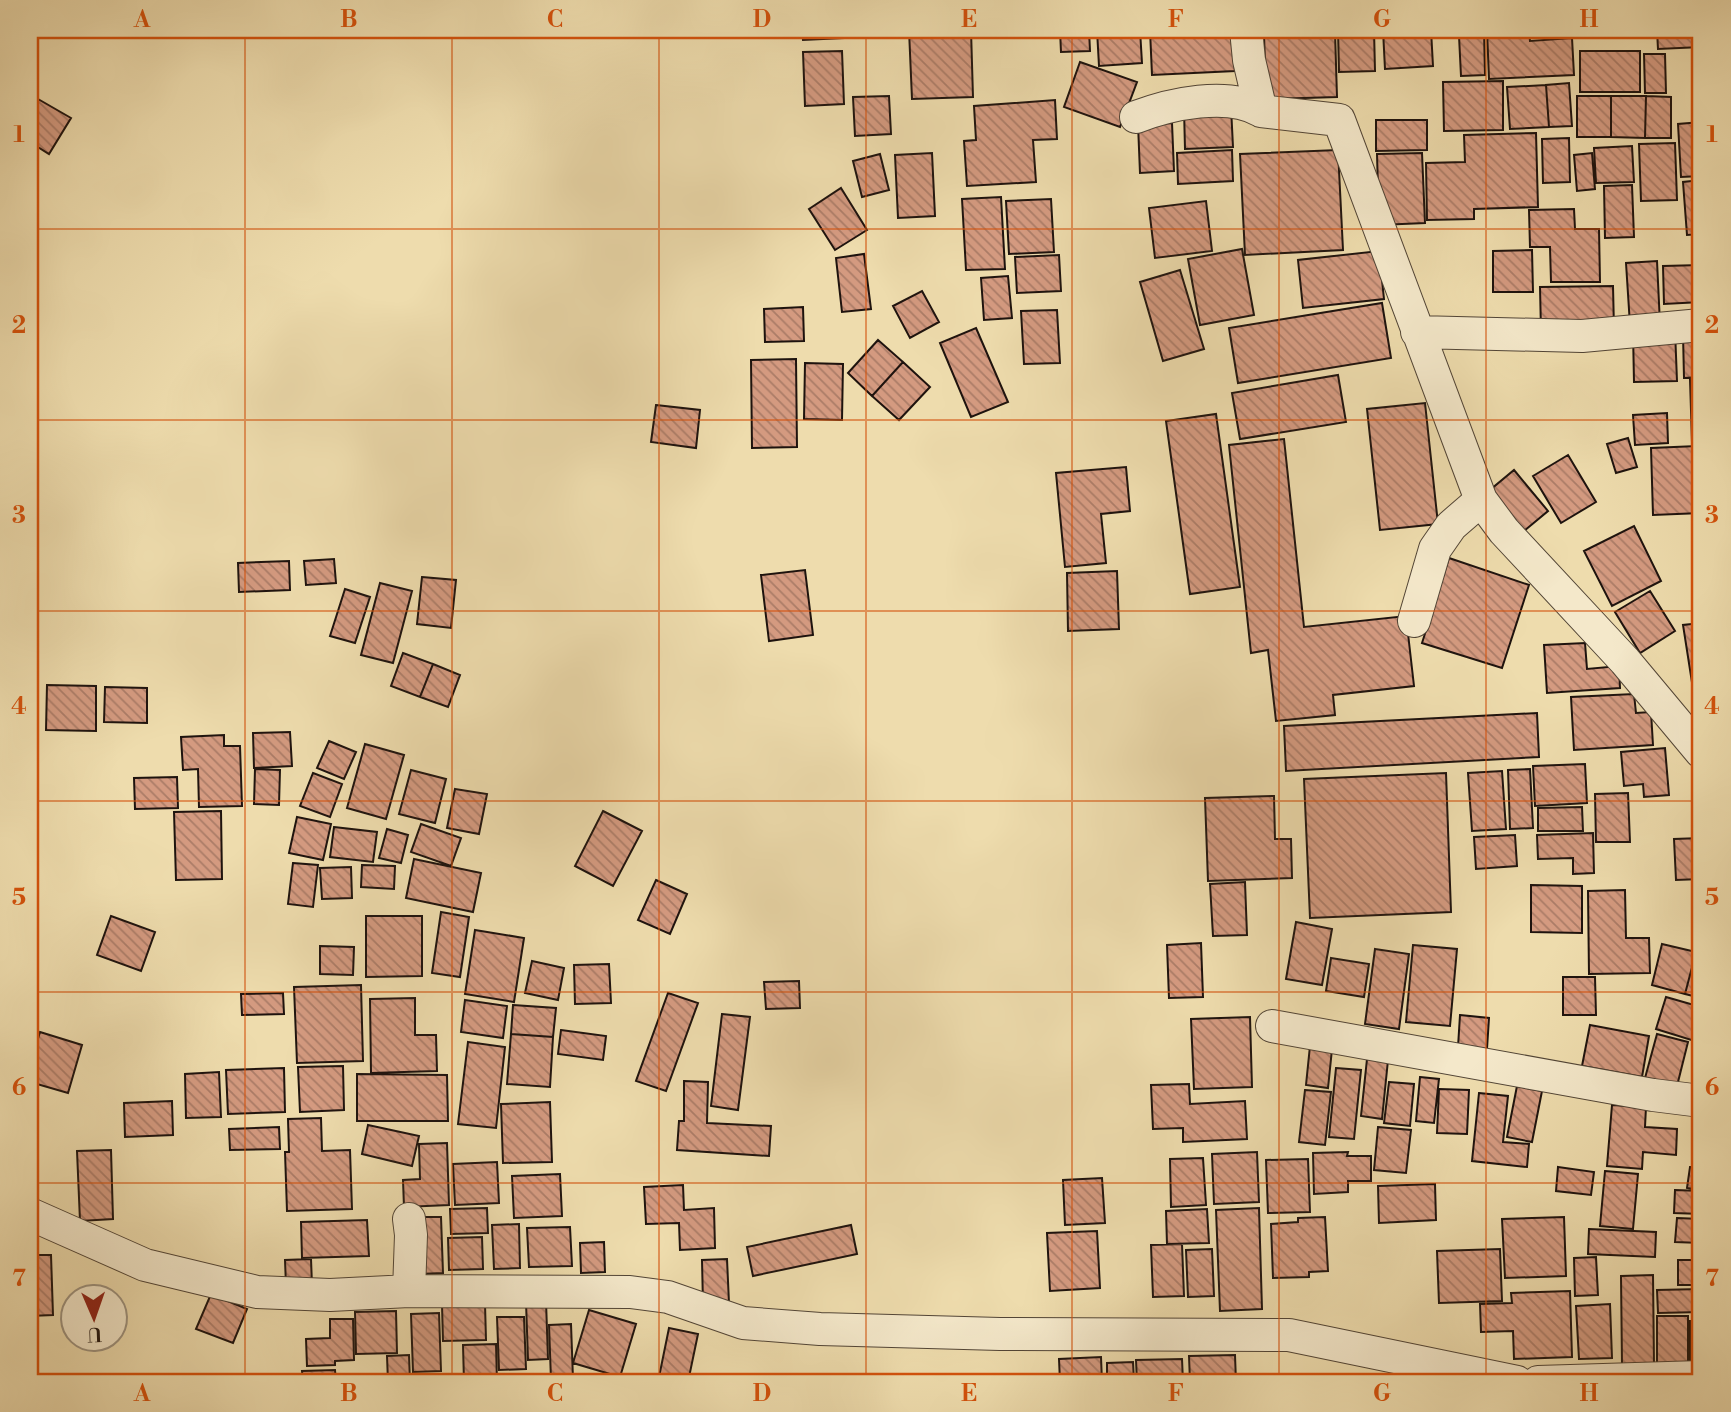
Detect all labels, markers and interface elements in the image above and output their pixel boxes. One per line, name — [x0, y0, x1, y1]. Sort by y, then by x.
text: A — [133, 6, 151, 34]
text: B — [340, 6, 358, 34]
text: C — [547, 6, 563, 34]
text: D — [753, 6, 771, 34]
text: E — [961, 6, 977, 34]
text: F — [1168, 6, 1184, 34]
text: G — [1373, 6, 1391, 34]
text: H — [1580, 6, 1599, 34]
text: 1 — [13, 121, 25, 149]
text: 1 — [1706, 121, 1718, 149]
text: 2 — [12, 312, 26, 340]
text: 2 — [1705, 312, 1719, 340]
text: 3 — [12, 502, 26, 530]
text: 3 — [1705, 502, 1719, 530]
text: 4 — [11, 693, 27, 721]
text: 4 — [1704, 693, 1720, 721]
text: 5 — [12, 884, 26, 912]
text: 5 — [1705, 884, 1719, 912]
text: 6 — [12, 1074, 26, 1102]
text: 6 — [1705, 1074, 1719, 1102]
text: 7 — [12, 1265, 26, 1293]
text: 7 — [1705, 1265, 1719, 1293]
north arrow — [60, 1282, 130, 1352]
text: U — [87, 1322, 102, 1346]
text: A — [133, 1380, 151, 1408]
text: B — [340, 1380, 358, 1408]
text: C — [547, 1380, 563, 1408]
text: D — [753, 1380, 771, 1408]
text: E — [961, 1380, 977, 1408]
text: F — [1168, 1380, 1184, 1408]
text: G — [1373, 1380, 1391, 1408]
text: H — [1580, 1380, 1599, 1408]

